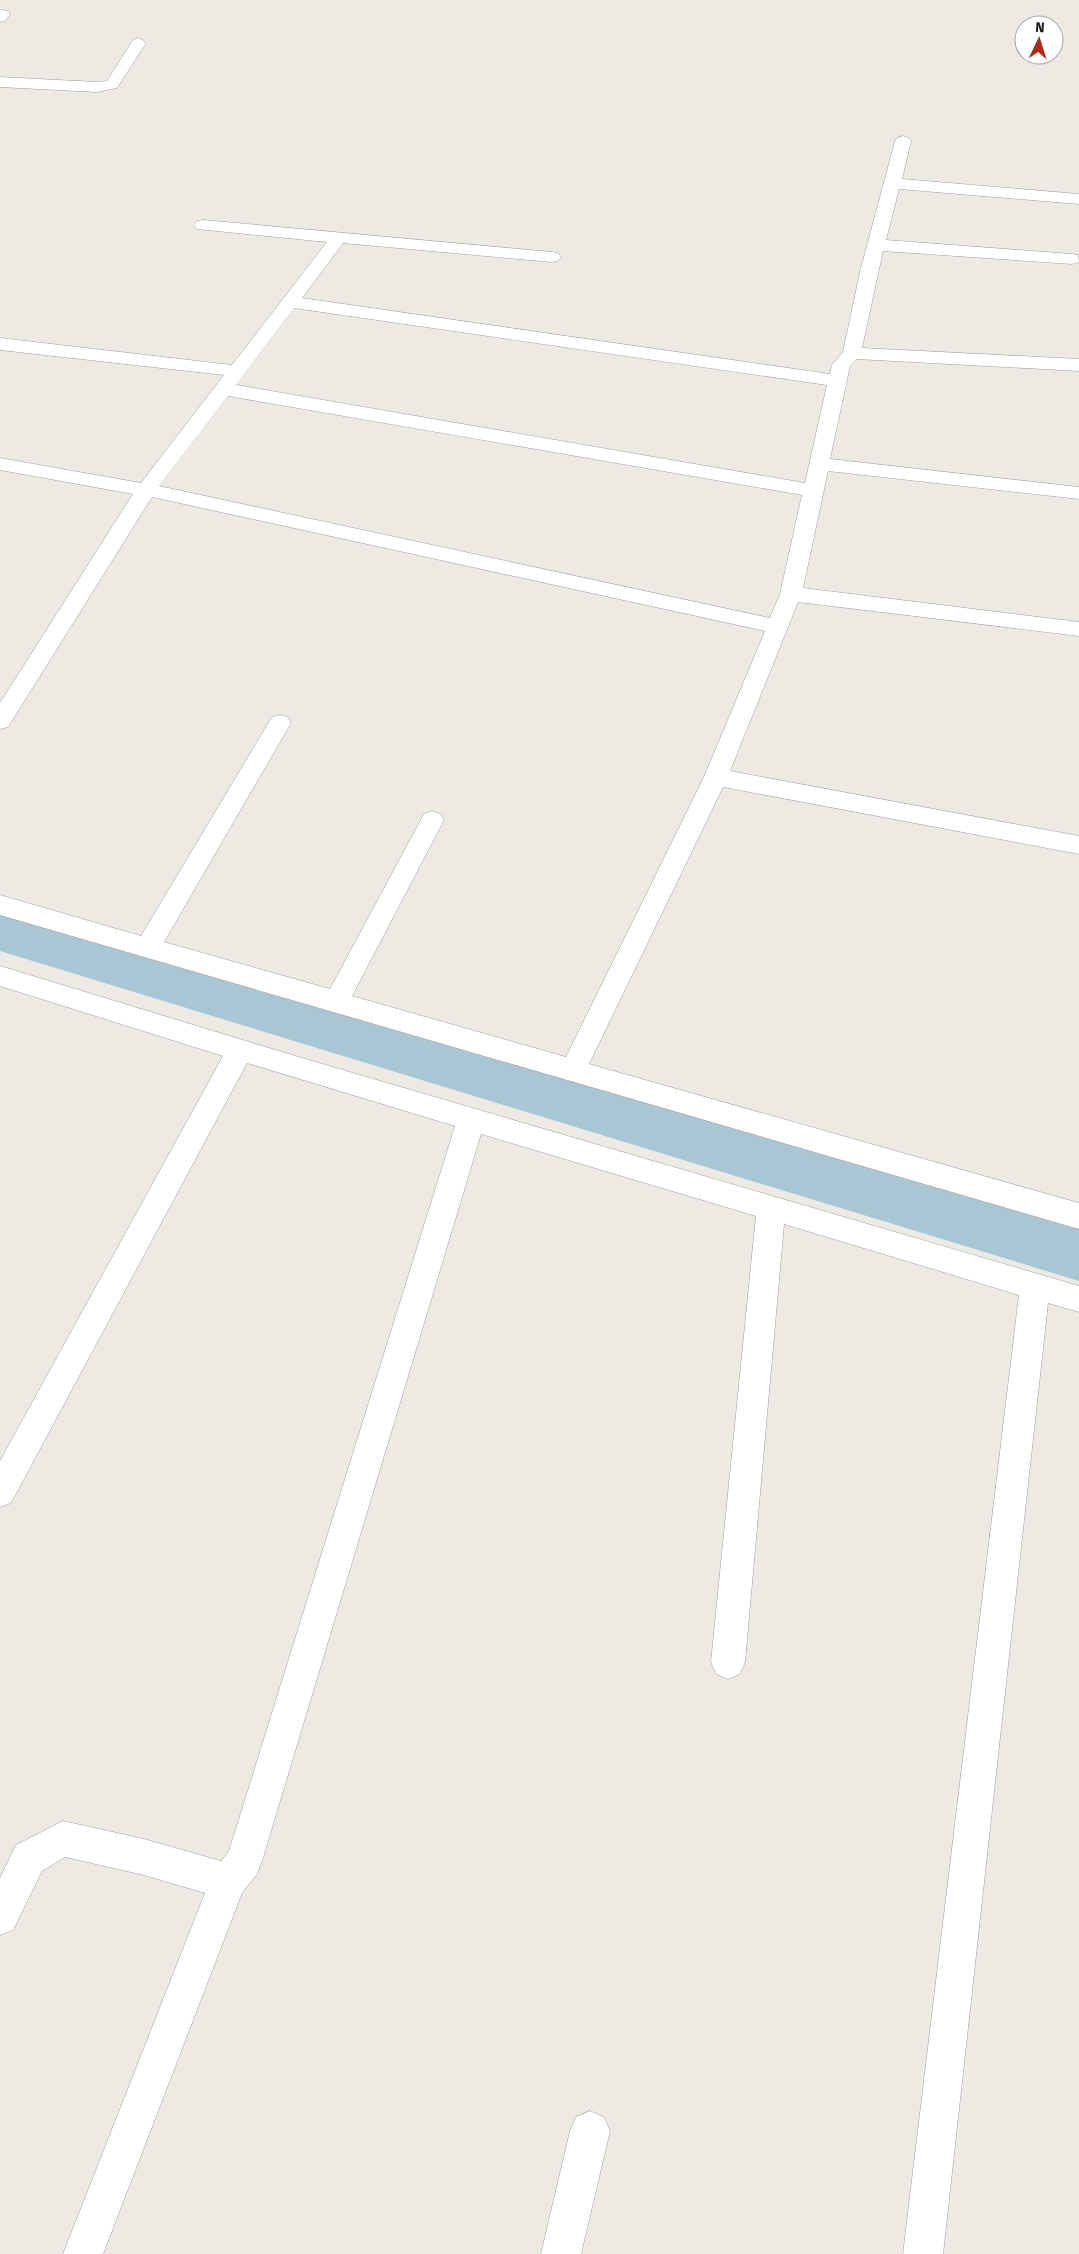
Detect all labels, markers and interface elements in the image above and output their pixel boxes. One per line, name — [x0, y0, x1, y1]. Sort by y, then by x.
north arrow — [1014, 15, 1064, 65]
text: N — [1035, 19, 1045, 36]

